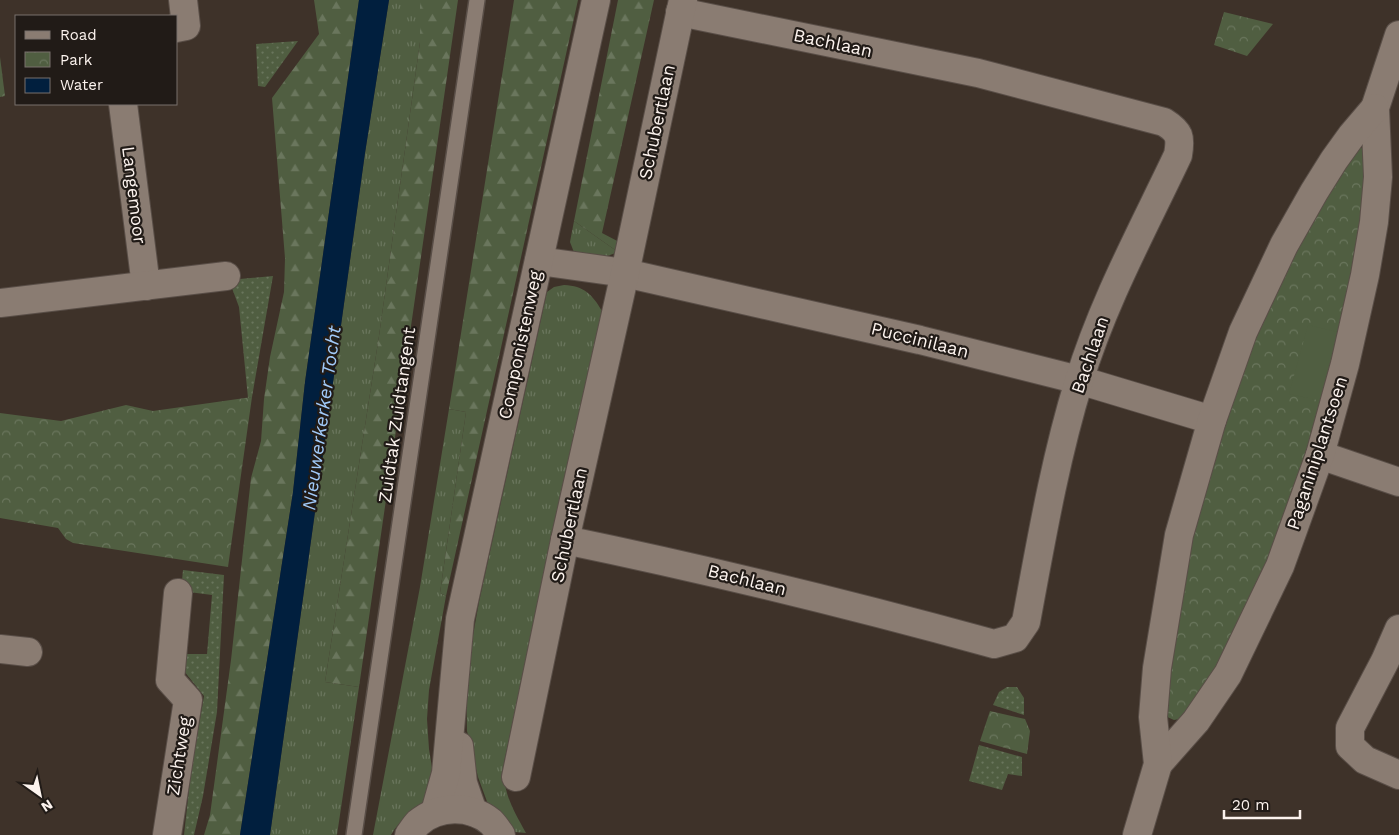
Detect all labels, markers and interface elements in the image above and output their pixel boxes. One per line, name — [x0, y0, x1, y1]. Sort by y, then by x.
legend — [15, 15, 178, 105]
street label: Bachlaan — [792, 24, 875, 61]
text: Road — [60, 26, 97, 44]
text: Park — [60, 51, 93, 69]
street label: Schubertlaan — [634, 63, 679, 181]
text: Water — [60, 76, 103, 94]
street label: Langemoor — [118, 145, 151, 245]
street label: Componistenweg — [493, 268, 546, 421]
street label: Bachlaan — [1067, 314, 1113, 396]
street label: Puccinilaan — [869, 317, 971, 362]
water label: Nieuwerkerker Tocht — [297, 324, 346, 512]
street label: Zuidtak Zuidtangent — [374, 325, 419, 504]
street label: Paganiniplantsoen — [1282, 373, 1351, 532]
street label: Schubertlaan — [546, 466, 591, 584]
street label: Bachlaan — [706, 560, 789, 599]
street label: Zichtweg — [162, 715, 195, 797]
north arrow — [15, 770, 65, 820]
scale bar — [1224, 788, 1300, 820]
text: N — [38, 796, 56, 815]
text: 20 m — [1232, 796, 1270, 814]

